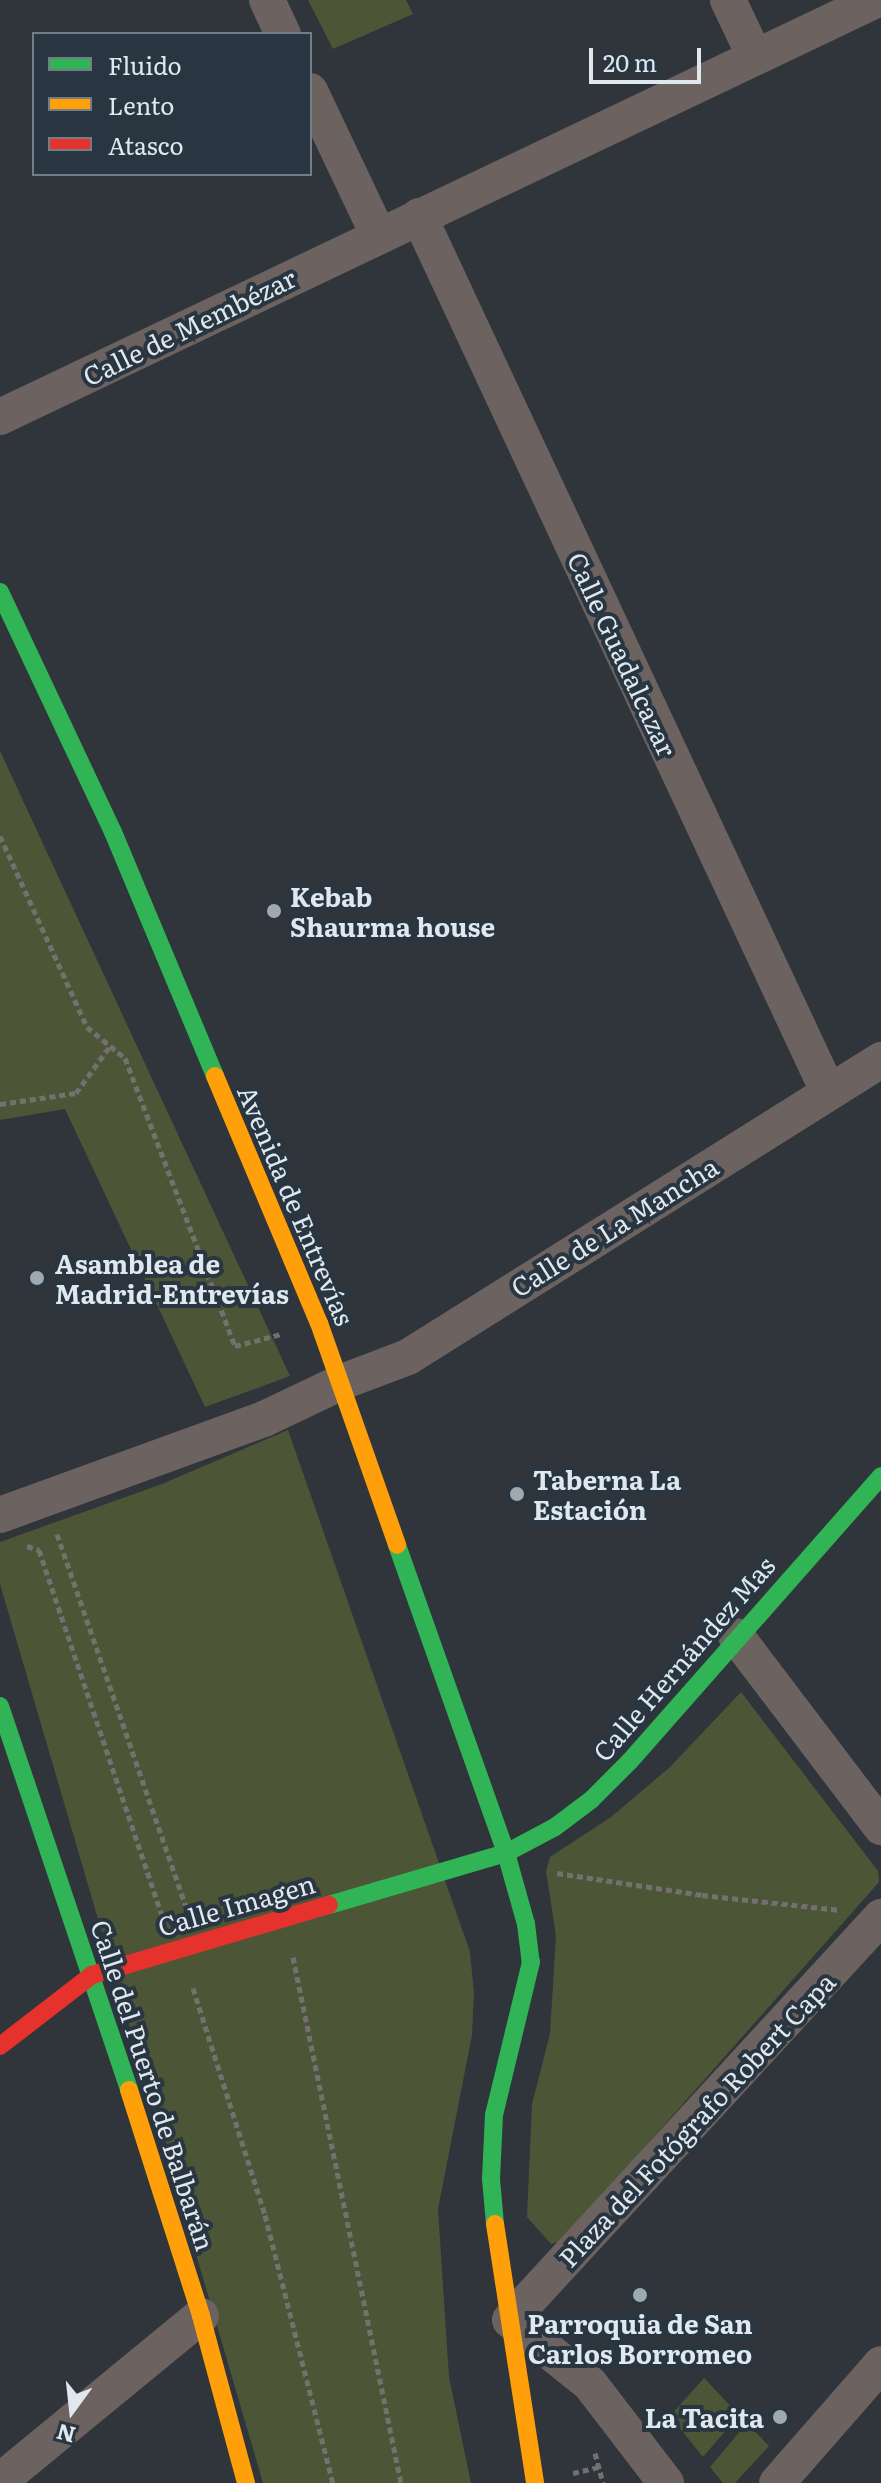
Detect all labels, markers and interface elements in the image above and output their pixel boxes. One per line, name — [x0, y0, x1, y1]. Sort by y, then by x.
legend — [32, 32, 312, 176]
scale bar — [593, 32, 705, 82]
text: 20 m — [603, 44, 657, 79]
text: Fluido — [108, 47, 182, 82]
text: Lento — [108, 87, 174, 122]
text: Atasco — [108, 127, 183, 162]
street label: Calle de Membézar — [77, 261, 301, 391]
street label: Calle Guadalcazar — [562, 547, 684, 761]
place label: Kebab Shaurma house — [290, 880, 495, 942]
marker: Kebab Shaurma house — [265, 902, 283, 920]
street label: Avenida de Entrevías — [232, 1080, 362, 1330]
street label: Calle de La Mancha — [505, 1150, 723, 1302]
place label: Asamblea de Madrid-Entrevías — [55, 1247, 289, 1308]
marker: Asamblea de Madrid-Entrevías — [26, 1267, 48, 1289]
place label: Taberna La Estación — [533, 1463, 681, 1524]
marker: Taberna La Estación — [508, 1485, 526, 1503]
street label: Calle Hernández Mas — [586, 1549, 780, 1767]
street label: Calle Imagen — [154, 1867, 318, 1941]
street label: Calle del Puerto de Balbarán — [86, 1916, 222, 2254]
street label: Plaza del Fotógrafo Robert Capa — [551, 1966, 841, 2272]
marker: Parroquia de San Carlos Borromeo — [631, 2286, 649, 2304]
place label: Parroquia de San Carlos Borromeo — [527, 2307, 753, 2368]
north arrow — [32, 2371, 112, 2451]
place label: La Tacita — [645, 2401, 764, 2433]
marker: La Tacita — [771, 2408, 789, 2426]
text: N — [52, 2416, 79, 2453]

